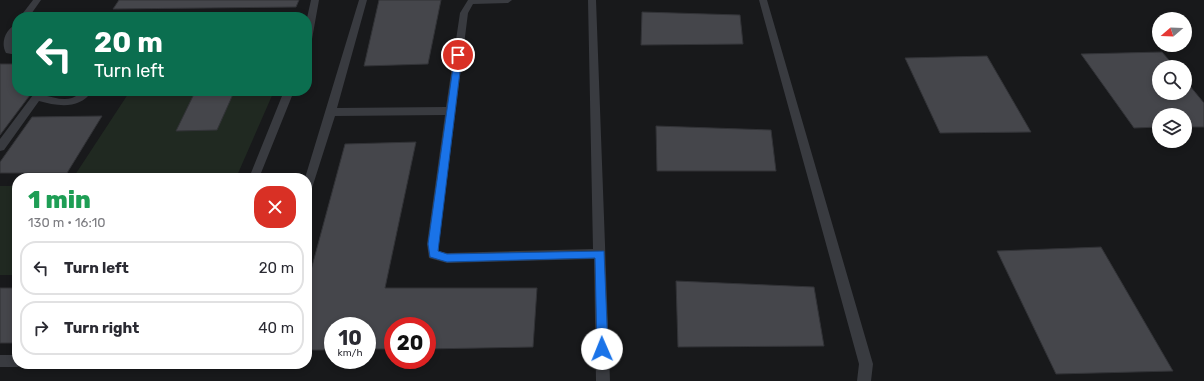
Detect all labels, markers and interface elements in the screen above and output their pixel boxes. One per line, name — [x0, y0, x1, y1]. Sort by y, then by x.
north arrow — [1152, 12, 1192, 52]
map controls — [1152, 12, 1192, 148]
text: 20 m — [94, 26, 163, 59]
icon: left — [28, 28, 80, 80]
pin — [441, 38, 475, 72]
icon: arrive — [447, 44, 469, 66]
text: Turn left — [94, 60, 164, 82]
button: search — [1152, 60, 1192, 100]
button: layers — [1152, 108, 1192, 148]
text: 1 min — [28, 186, 91, 214]
button: close — [254, 186, 296, 228]
text: 130 m · 16:10 — [28, 215, 106, 230]
icon: left — [30, 257, 52, 279]
text: Turn left — [64, 259, 129, 277]
text: 20 m — [259, 259, 294, 277]
icon: right — [30, 317, 52, 339]
speed limit sign: 20 — [384, 317, 436, 369]
text: Turn right — [64, 319, 139, 337]
text: 40 m — [258, 319, 294, 337]
text: 10 — [338, 326, 362, 350]
position arrow — [581, 328, 623, 370]
text: km/h — [338, 347, 362, 359]

